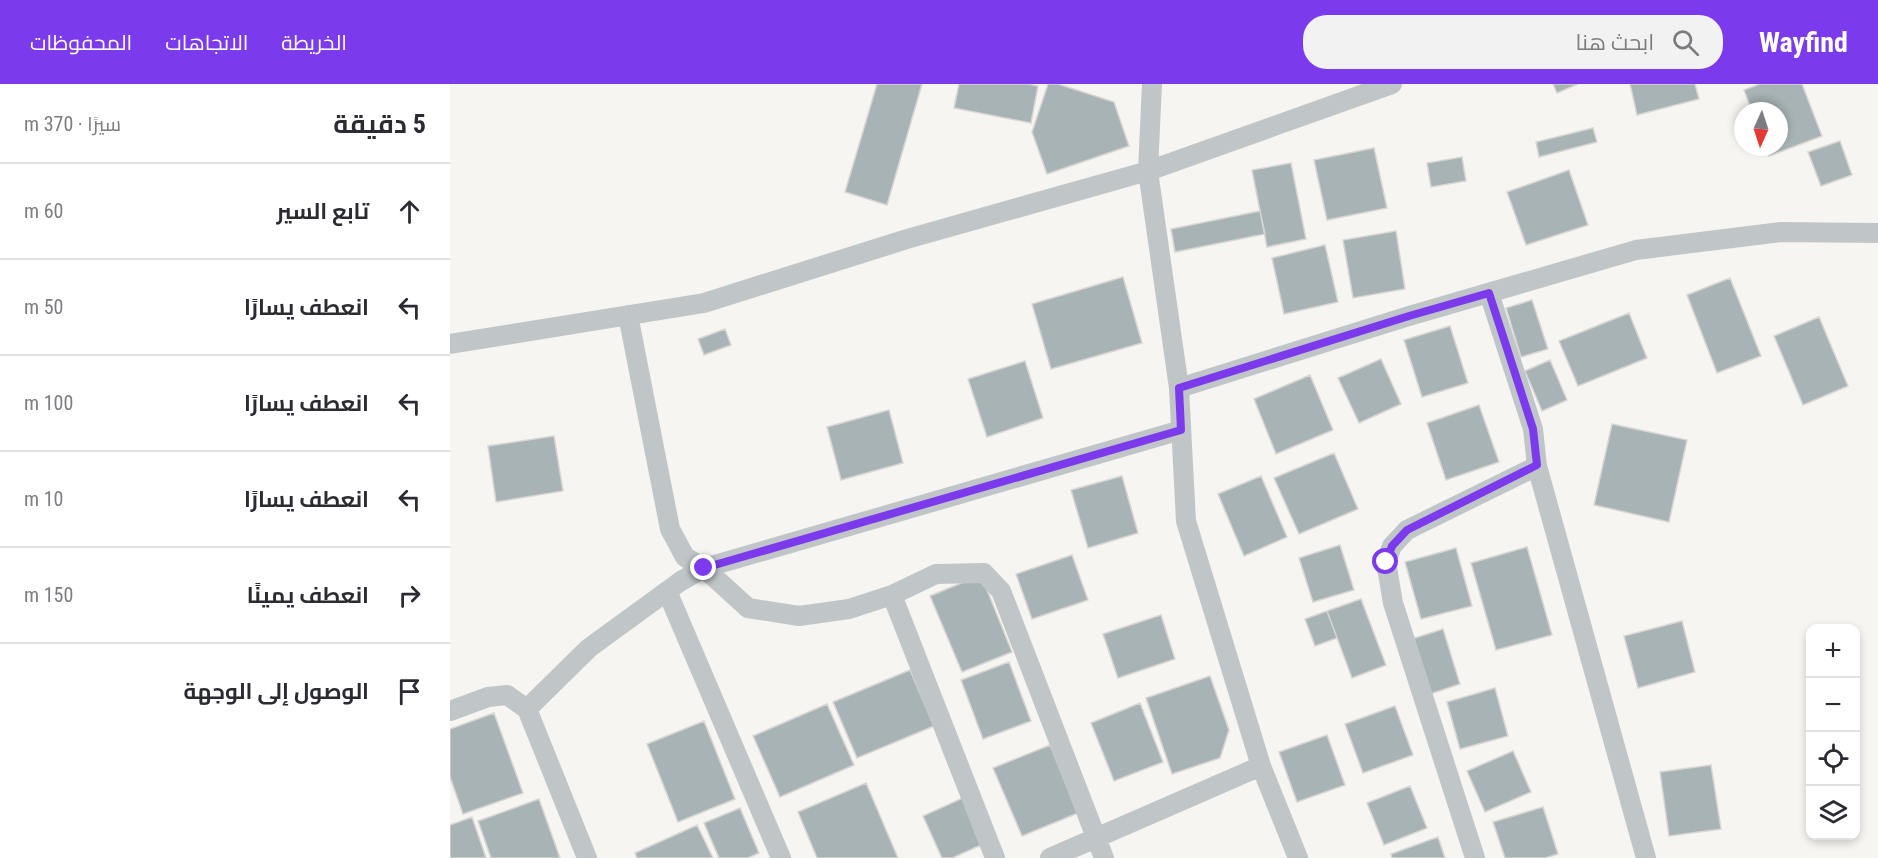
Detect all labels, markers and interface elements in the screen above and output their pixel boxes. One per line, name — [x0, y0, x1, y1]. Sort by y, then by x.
search box — [1303, 15, 1723, 69]
icon: search — [1669, 26, 1702, 59]
text: Wayfind — [1759, 26, 1848, 59]
text: ابحث هنا — [1576, 30, 1654, 55]
text: المحفوظات — [30, 31, 132, 55]
text: الاتجاهات — [165, 31, 248, 55]
text: الخريطة — [281, 31, 347, 55]
north arrow — [1734, 102, 1788, 156]
text: 5 دقيقة — [333, 109, 426, 139]
text: سيرًا · 370 m — [24, 112, 121, 136]
icon: ahead — [393, 195, 426, 228]
text: 60 m — [24, 199, 63, 223]
text: تابع السير — [276, 199, 369, 224]
icon: left — [393, 291, 426, 324]
text: 50 m — [24, 295, 63, 319]
text: انعطف يسارًا — [244, 295, 369, 320]
icon: left — [393, 387, 426, 420]
text: 100 m — [24, 391, 73, 415]
text: انعطف يسارًا — [244, 391, 369, 416]
icon: left — [393, 483, 426, 516]
text: 10 m — [24, 487, 63, 511]
text: انعطف يسارًا — [244, 487, 369, 512]
route start — [1372, 548, 1398, 574]
route end — [690, 554, 716, 580]
icon: right — [393, 579, 426, 612]
text: 150 m — [24, 583, 73, 607]
text: انعطف يمينًا — [247, 583, 369, 608]
map controls — [1806, 624, 1860, 840]
button: + — [1806, 624, 1860, 678]
icon: arrive — [393, 675, 426, 708]
button: − — [1806, 678, 1860, 732]
text: الوصول إلى الوجهة — [184, 679, 369, 704]
button: locate — [1806, 732, 1860, 786]
button: layers — [1806, 786, 1860, 840]

